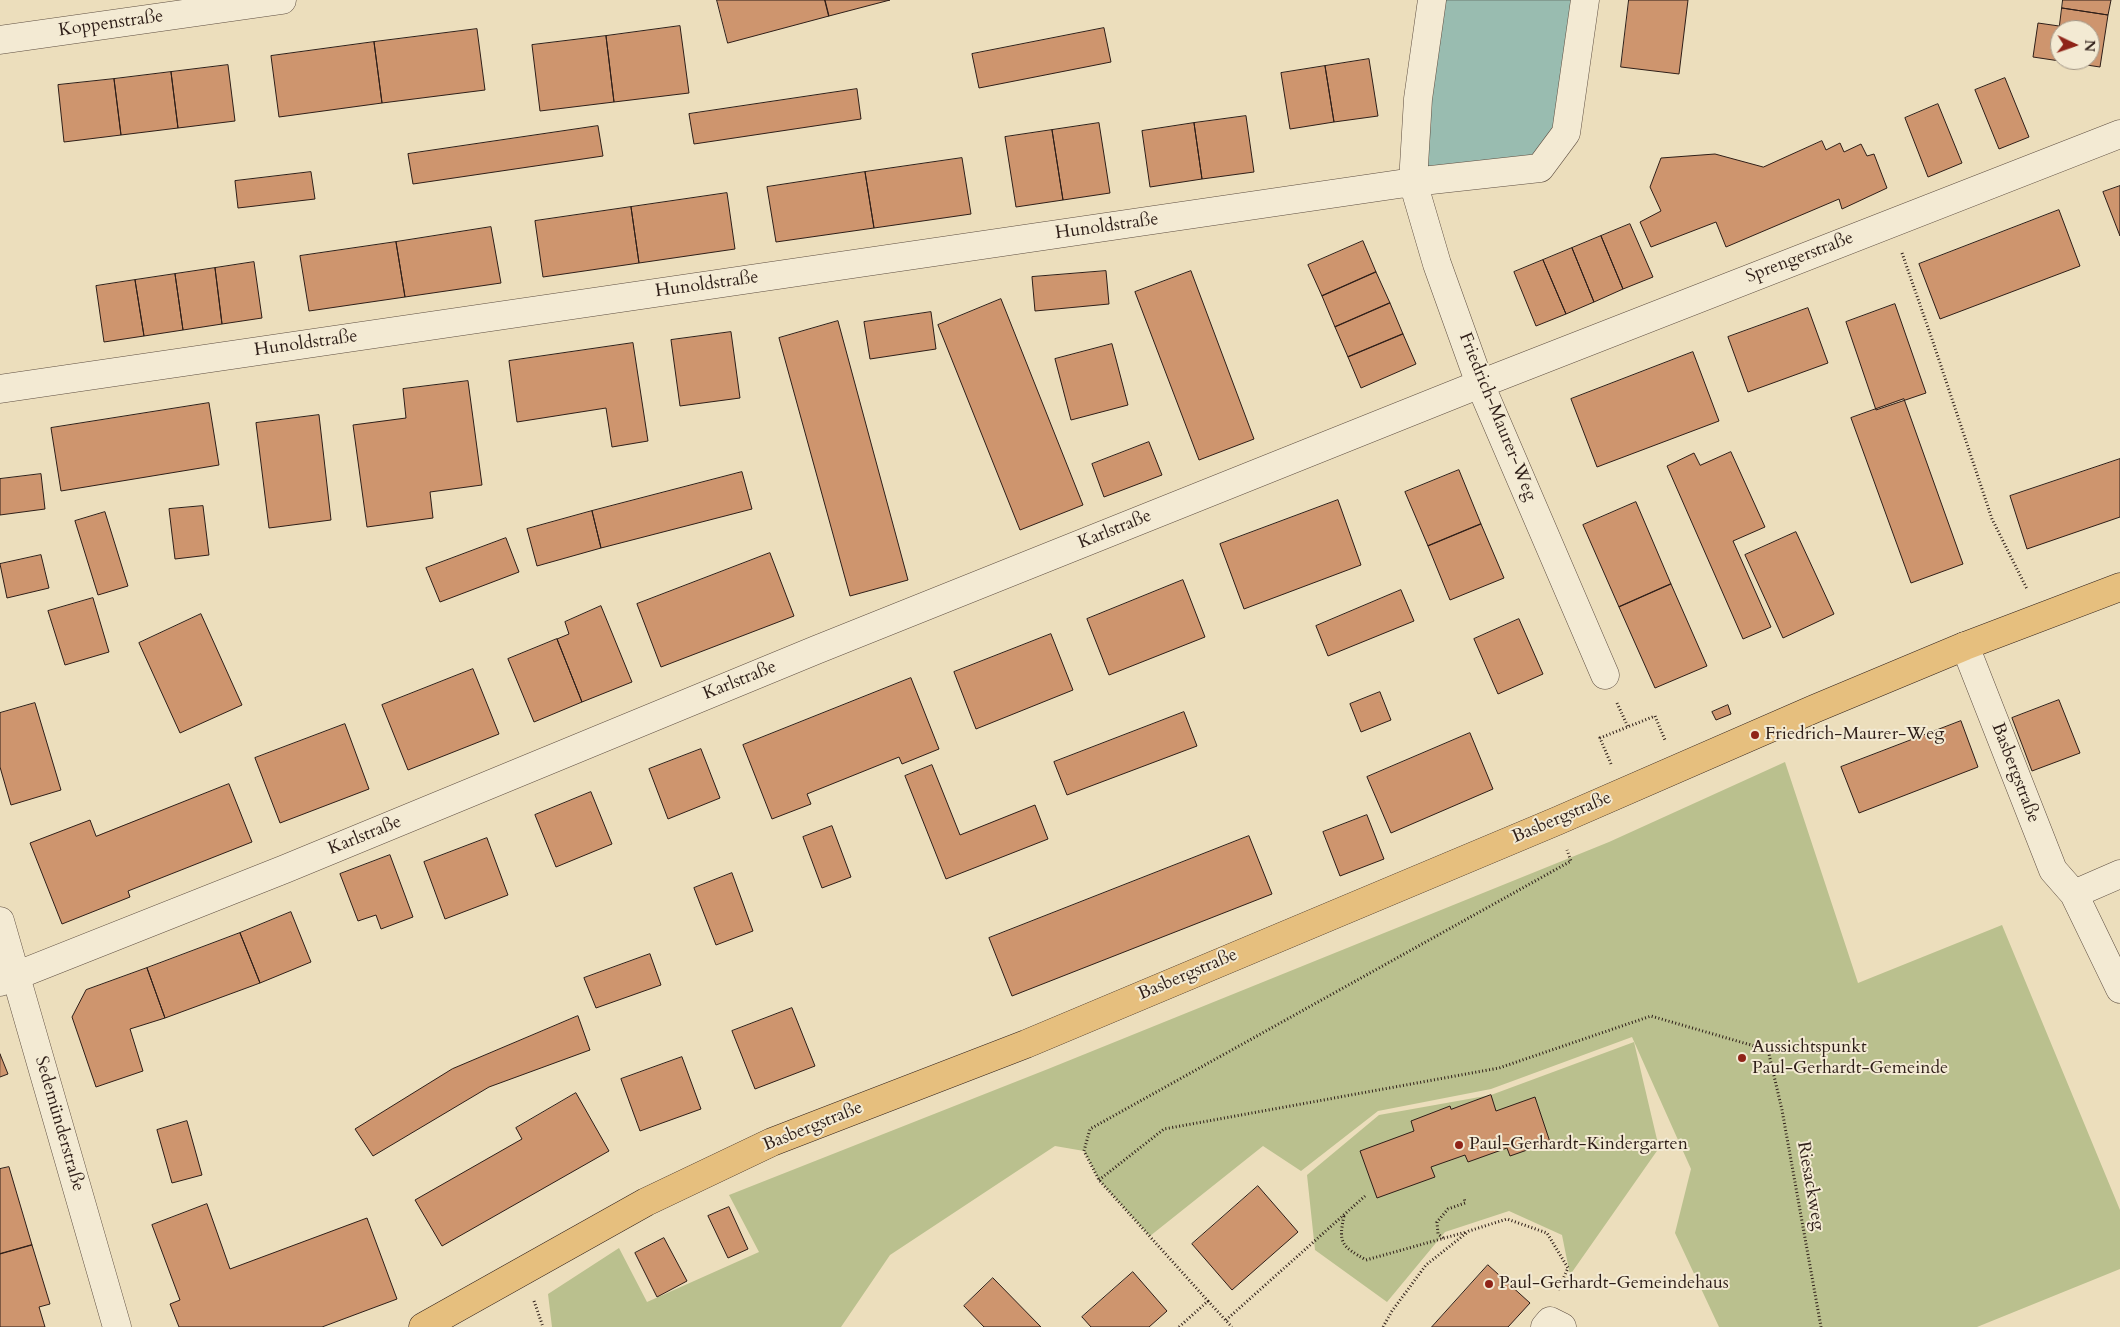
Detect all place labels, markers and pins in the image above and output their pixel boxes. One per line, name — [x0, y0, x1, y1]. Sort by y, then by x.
place label: Friedrich-Maurer-Weg — [1765, 724, 1944, 746]
marker: Friedrich-Maurer-Weg — [1749, 729, 1761, 741]
place label: Aussichtspunkt Paul-Gerhardt-Gemeinde — [1752, 1037, 1948, 1080]
marker: Aussichtspunkt Paul-Gerhardt-Gemeinde — [1736, 1052, 1748, 1064]
place label: Paul-Gerhardt-Kindergarten — [1469, 1134, 1688, 1156]
marker: Paul-Gerhardt-Kindergarten — [1453, 1139, 1465, 1151]
place label: Paul-Gerhardt-Gemeindehaus — [1499, 1273, 1729, 1295]
marker: Paul-Gerhardt-Gemeindehaus — [1483, 1278, 1495, 1290]

